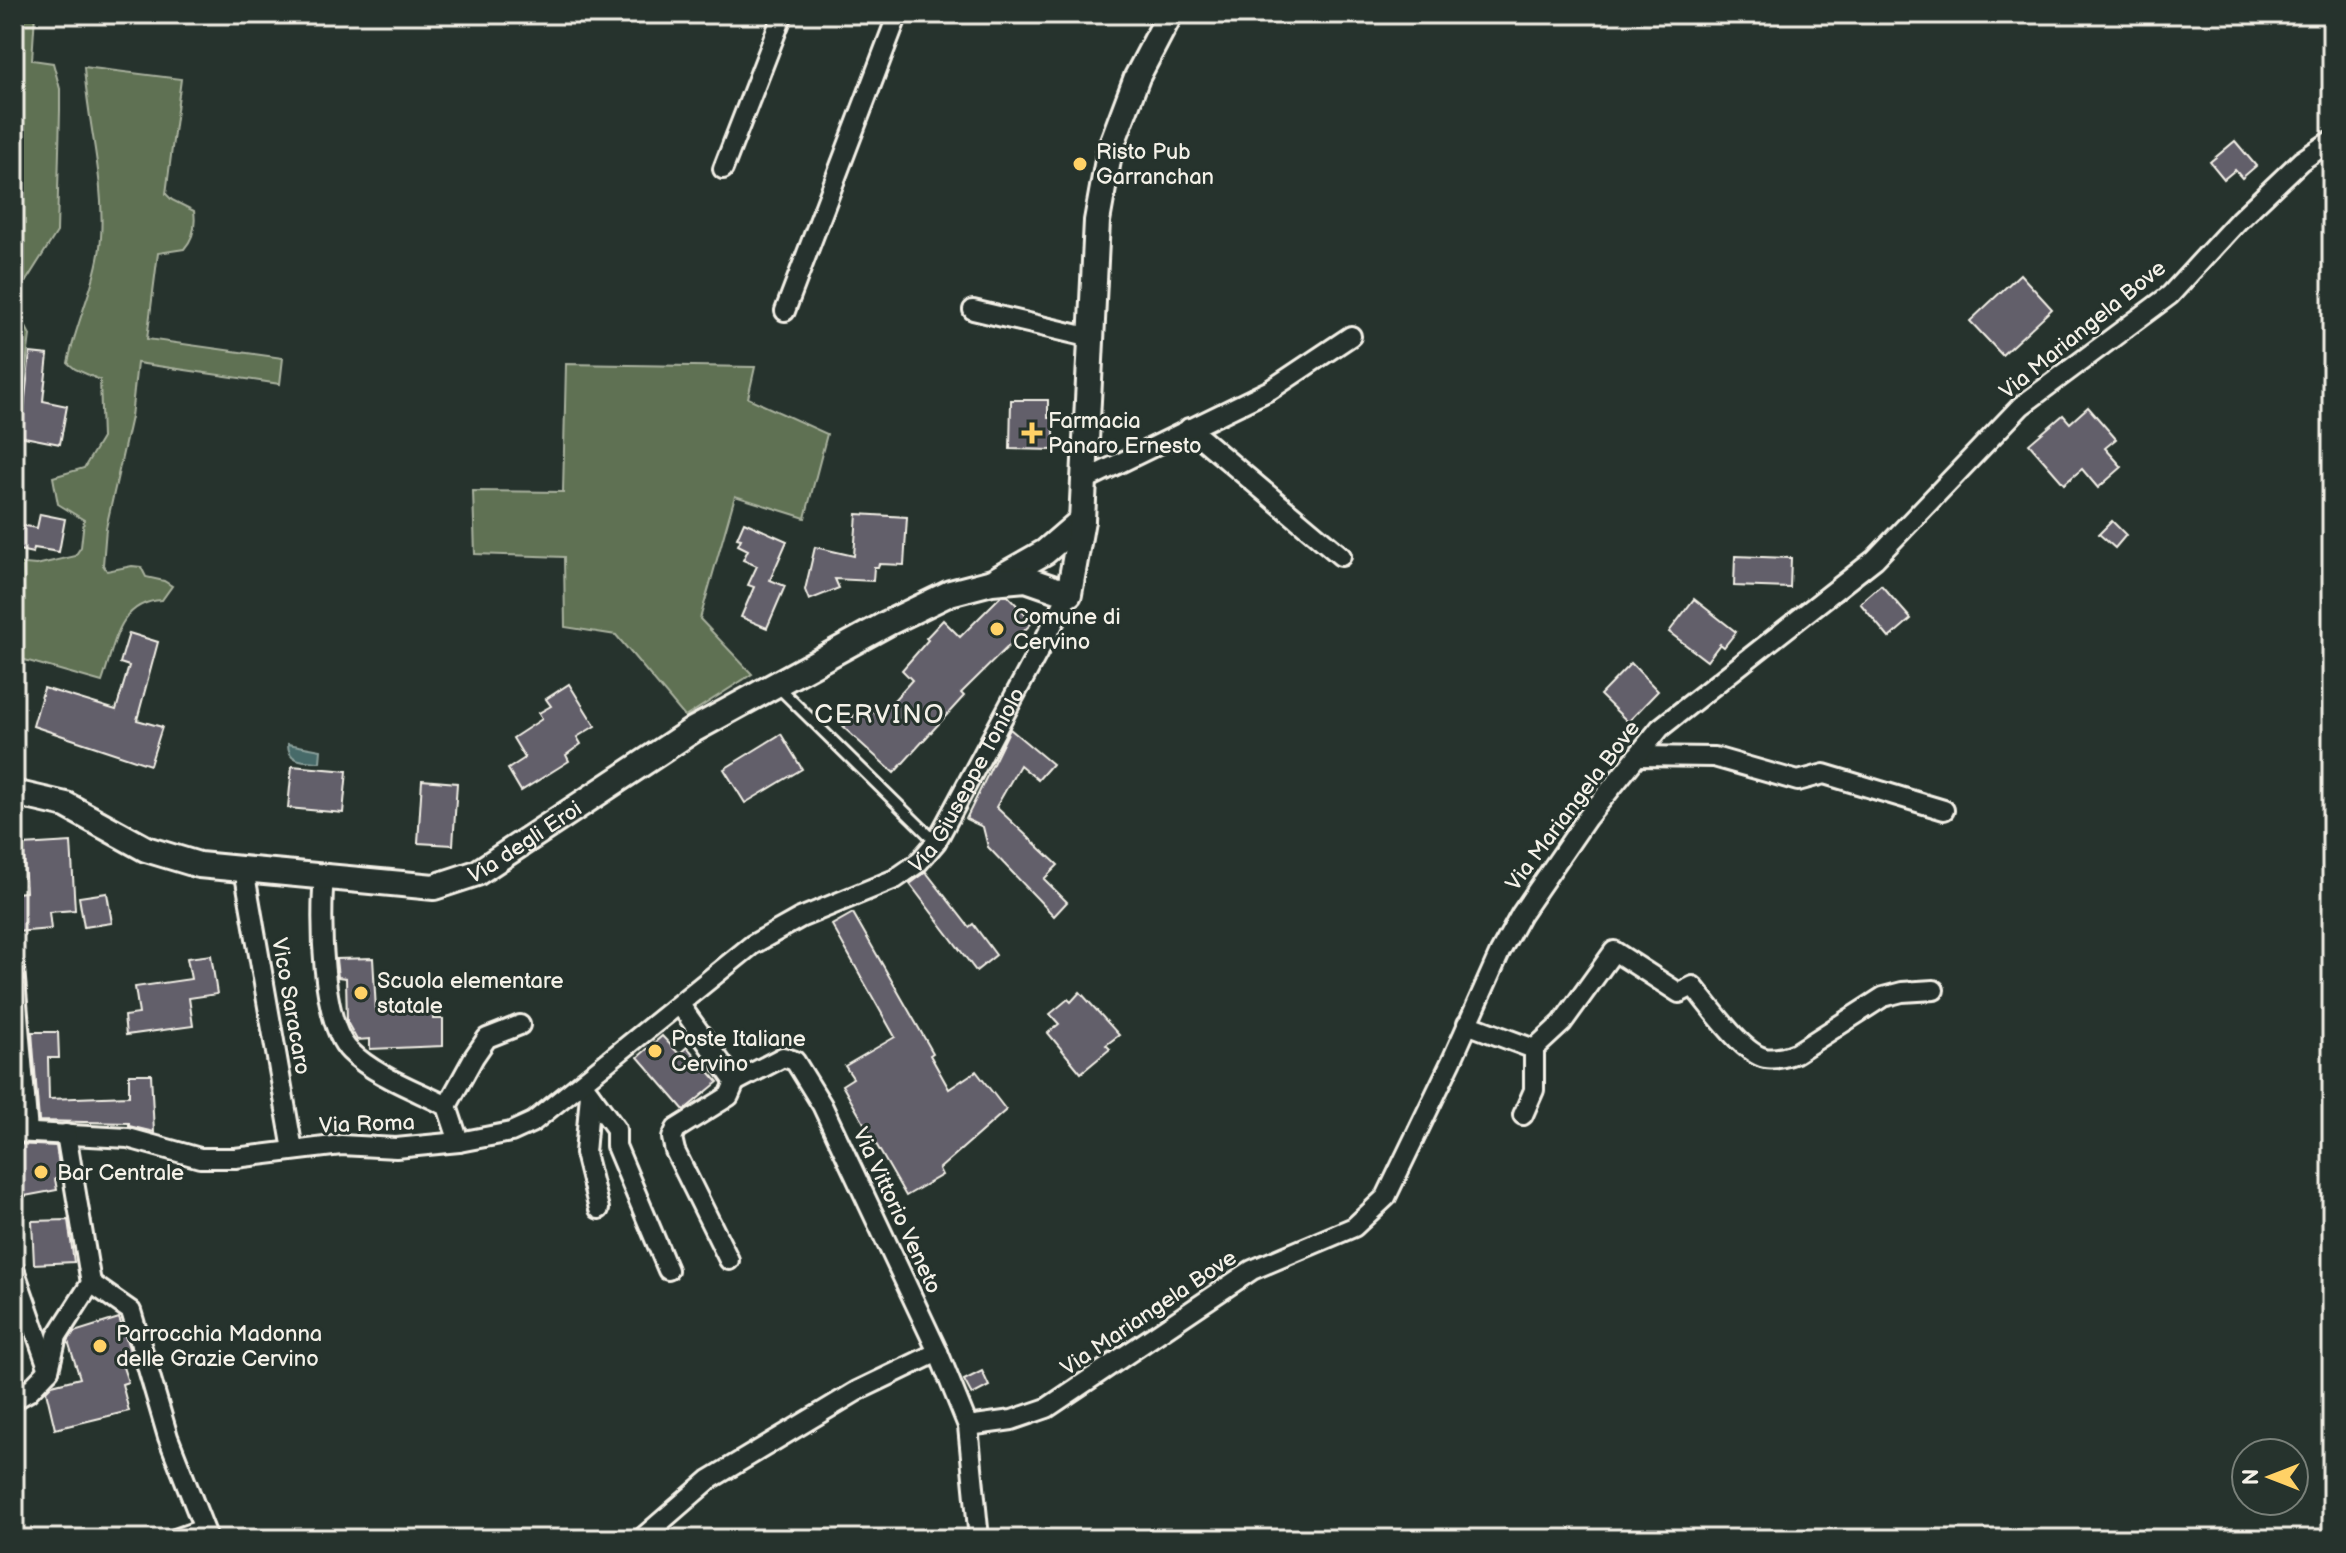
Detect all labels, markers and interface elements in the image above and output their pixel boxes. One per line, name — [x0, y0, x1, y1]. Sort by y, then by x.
place label: Risto Pub Garranchan — [1096, 139, 1214, 191]
marker: Risto Pub Garranchan — [1071, 155, 1089, 173]
street label: Via Mariangela Bove — [1994, 255, 2172, 406]
place label: Farmacia Panaro Ernesto — [1048, 408, 1202, 460]
marker: Farmacia Panaro Ernesto — [1023, 424, 1041, 442]
place label: Comune di Cervino — [1013, 604, 1121, 656]
marker: Comune di Cervino — [988, 620, 1006, 638]
street label: Via Giuseppe Toniolo — [904, 683, 1031, 880]
district label: CERVINO — [814, 700, 946, 731]
street label: Via Mariangela Bove — [1500, 715, 1646, 896]
street label: Via degli Eroi — [465, 795, 587, 890]
street label: Vico Saracaro — [265, 936, 316, 1077]
place label: Scuola elementare statale — [377, 968, 564, 1020]
marker: Scuola elementare statale — [352, 984, 370, 1002]
place label: Poste Italiane Cervino — [671, 1026, 806, 1078]
marker: Poste Italiane Cervino — [646, 1042, 664, 1060]
street label: Via Roma — [319, 1109, 415, 1140]
street label: Via Vittorio Veneto — [846, 1123, 947, 1298]
place label: Bar Centrale — [57, 1160, 184, 1187]
marker: Bar Centrale — [32, 1163, 50, 1181]
street label: Via Mariangela Bove — [1056, 1244, 1242, 1382]
place label: Parrocchia Madonna delle Grazie Cervino — [116, 1321, 322, 1373]
marker: Parrocchia Madonna delle Grazie Cervino — [91, 1337, 109, 1355]
north arrow — [2230, 1437, 2310, 1517]
text: N — [2238, 1469, 2265, 1485]

